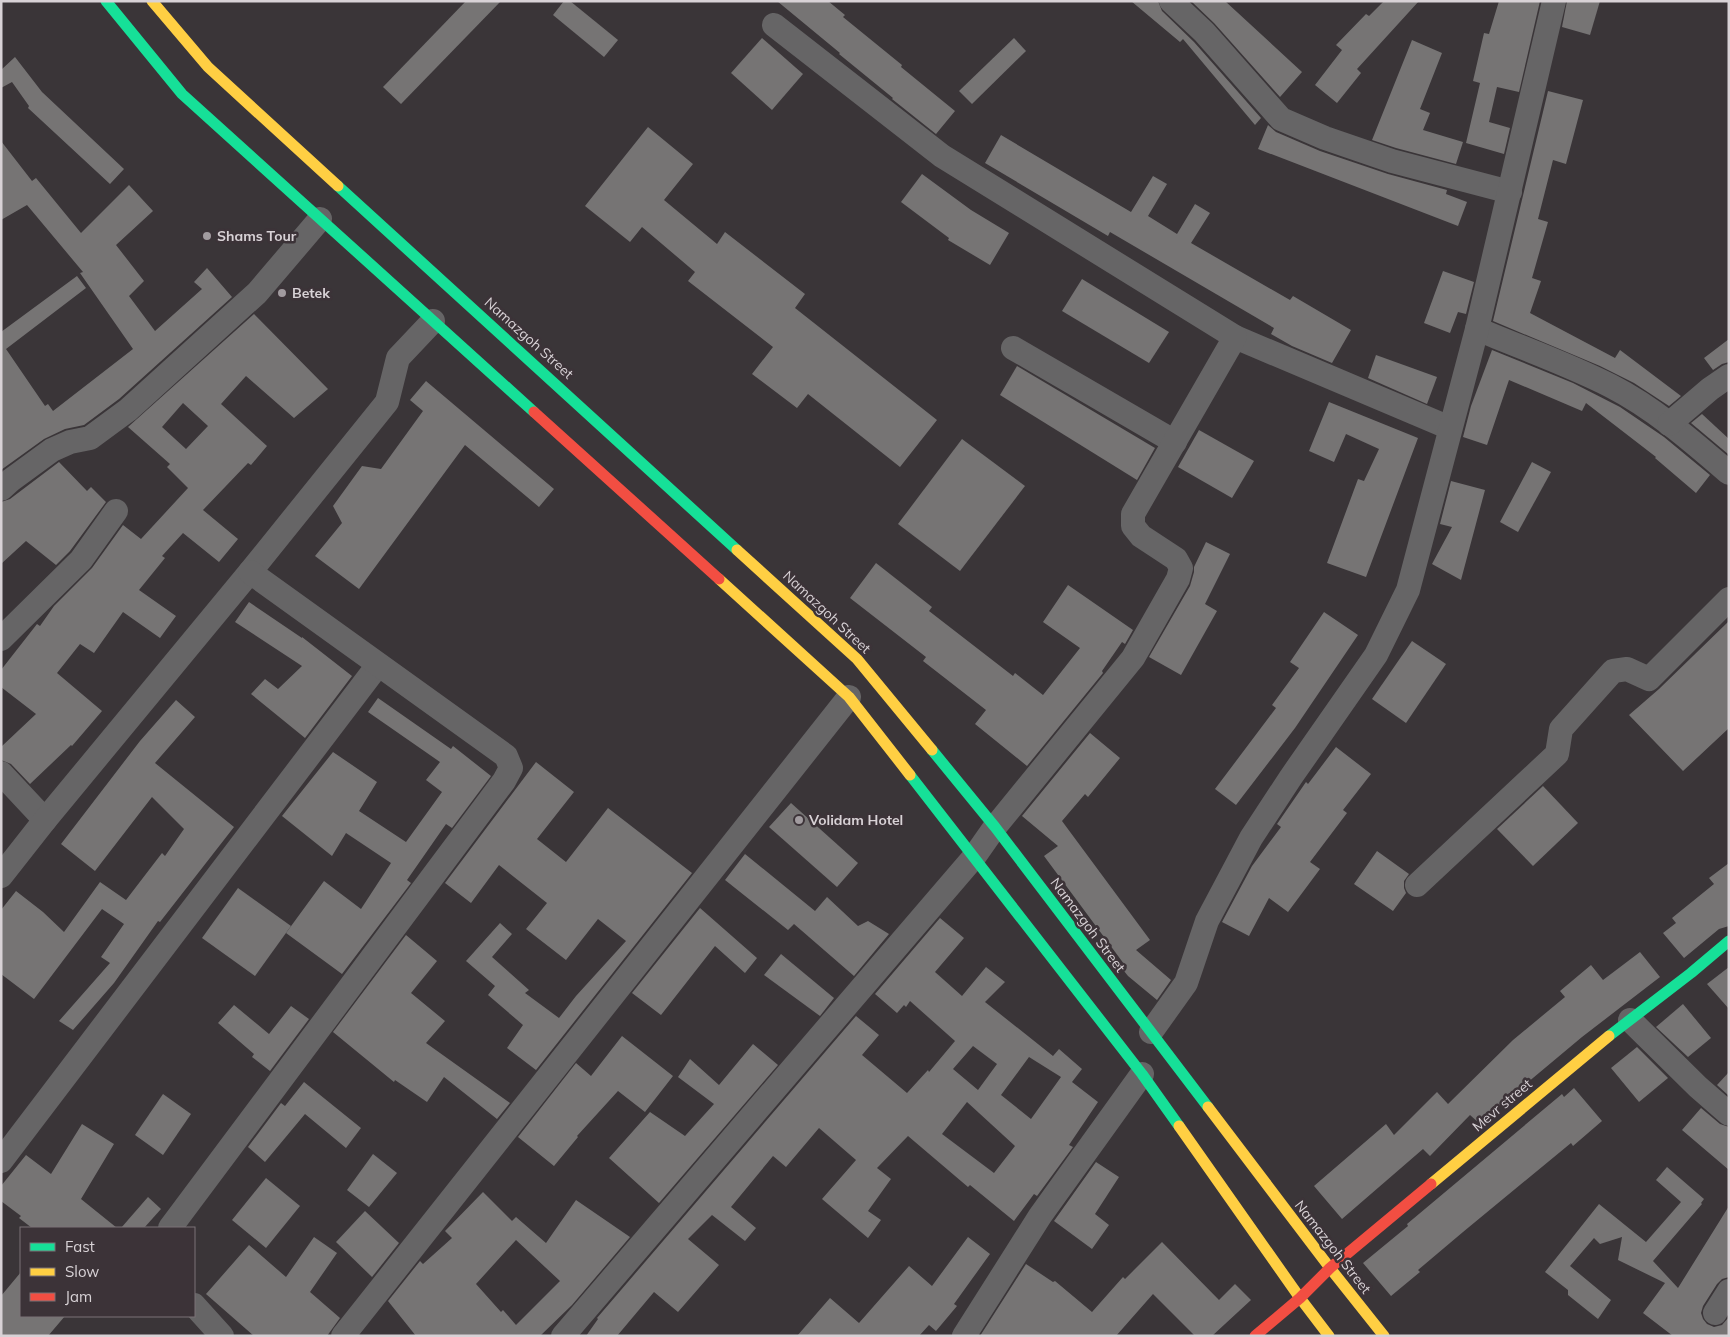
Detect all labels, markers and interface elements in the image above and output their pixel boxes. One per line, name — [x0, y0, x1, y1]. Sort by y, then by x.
place label: Shams Tour — [217, 227, 297, 245]
marker: Shams Tour — [201, 230, 213, 242]
place label: Betek — [292, 284, 330, 302]
marker: Betek — [276, 287, 288, 299]
street label: Namazgoh Street — [481, 293, 577, 383]
street label: Namazgoh Street — [779, 567, 875, 657]
place label: Volidam Hotel — [808, 811, 903, 829]
marker: Volidam Hotel — [793, 814, 805, 826]
street label: Namazgoh Street — [1047, 874, 1129, 976]
street label: Mevr street — [1468, 1075, 1536, 1135]
street label: Namazgoh Street — [1291, 1197, 1375, 1297]
legend — [20, 1227, 195, 1317]
text: Fast — [65, 1237, 95, 1256]
text: Slow — [65, 1262, 99, 1281]
text: Jam — [65, 1287, 92, 1306]

